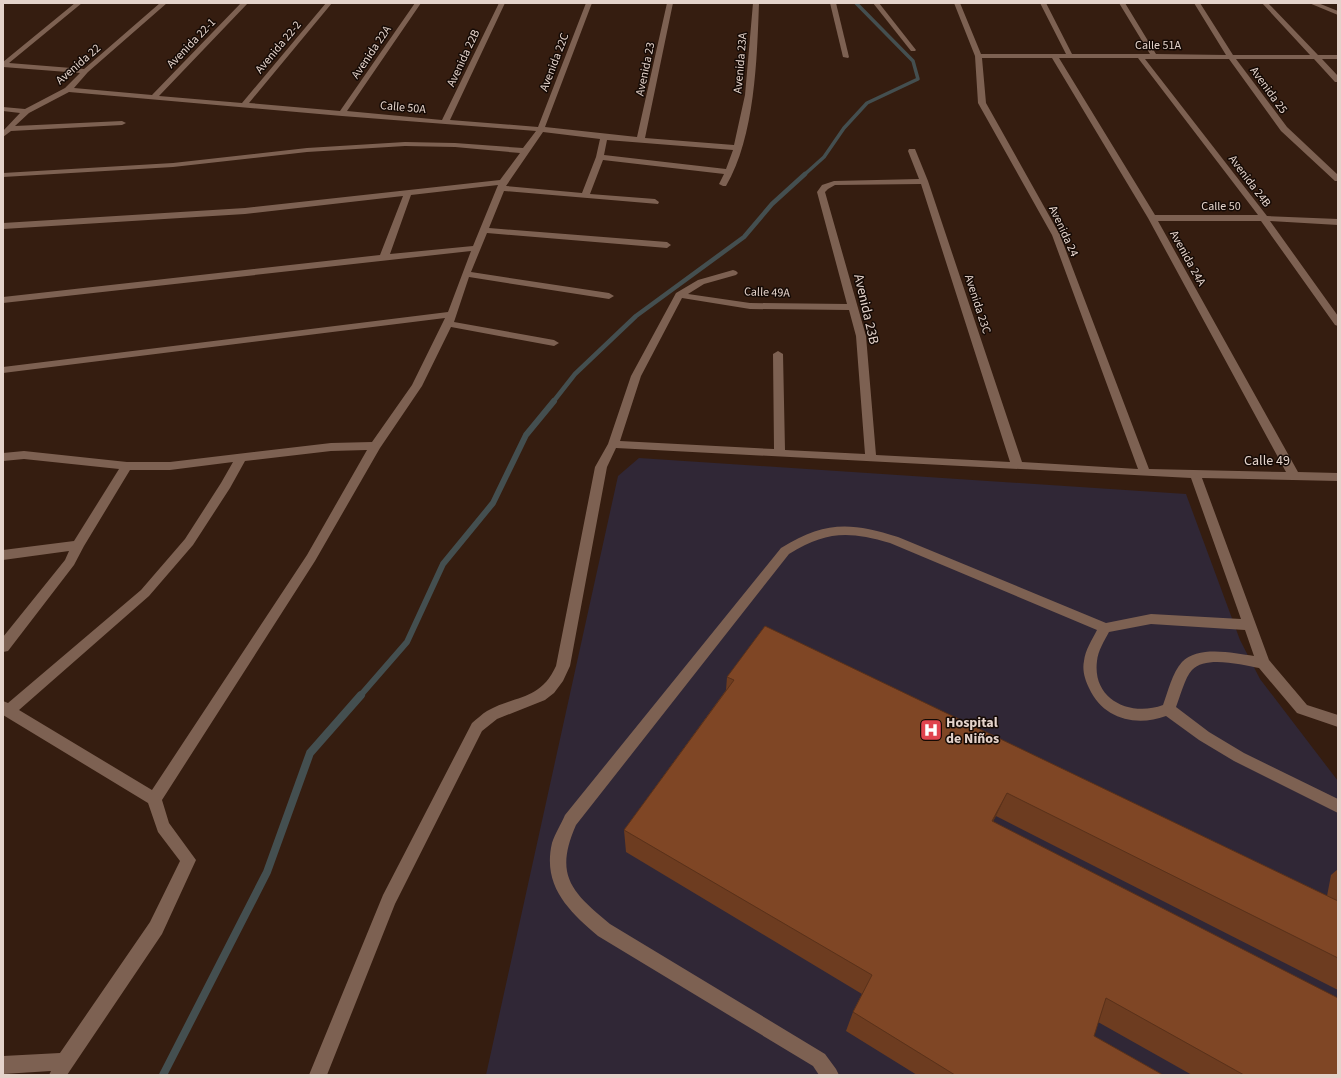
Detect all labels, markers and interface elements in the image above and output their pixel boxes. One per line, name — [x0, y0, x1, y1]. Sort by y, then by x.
street label: Avenida 22-1 — [163, 14, 220, 72]
street label: Avenida 22-2 — [251, 17, 306, 77]
street label: Avenida 22A — [347, 22, 396, 82]
street label: Avenida 22B — [443, 27, 484, 90]
street label: Avenida 22C — [536, 30, 573, 94]
street label: Avenida 23A — [729, 31, 752, 94]
street label: Calle 51A — [1135, 37, 1181, 54]
street label: Avenida 22 — [52, 40, 104, 89]
street label: Avenida 23 — [632, 41, 659, 98]
street label: Avenida 25 — [1246, 63, 1292, 117]
street label: Calle 50A — [379, 97, 427, 118]
street label: Avenida 24B — [1224, 152, 1275, 211]
street label: Calle 50 — [1201, 198, 1241, 215]
street label: Avenida 24 — [1044, 203, 1083, 260]
street label: Avenida 24A — [1165, 227, 1210, 289]
street label: Avenida 23B — [848, 272, 884, 346]
street label: Avenida 23C — [960, 272, 995, 336]
street label: Calle 49A — [744, 283, 791, 302]
street label: Calle 49 — [1244, 451, 1290, 471]
place label: Hospital de Niños — [946, 713, 999, 749]
hospital icon: Hospital de Niños — [918, 717, 944, 743]

